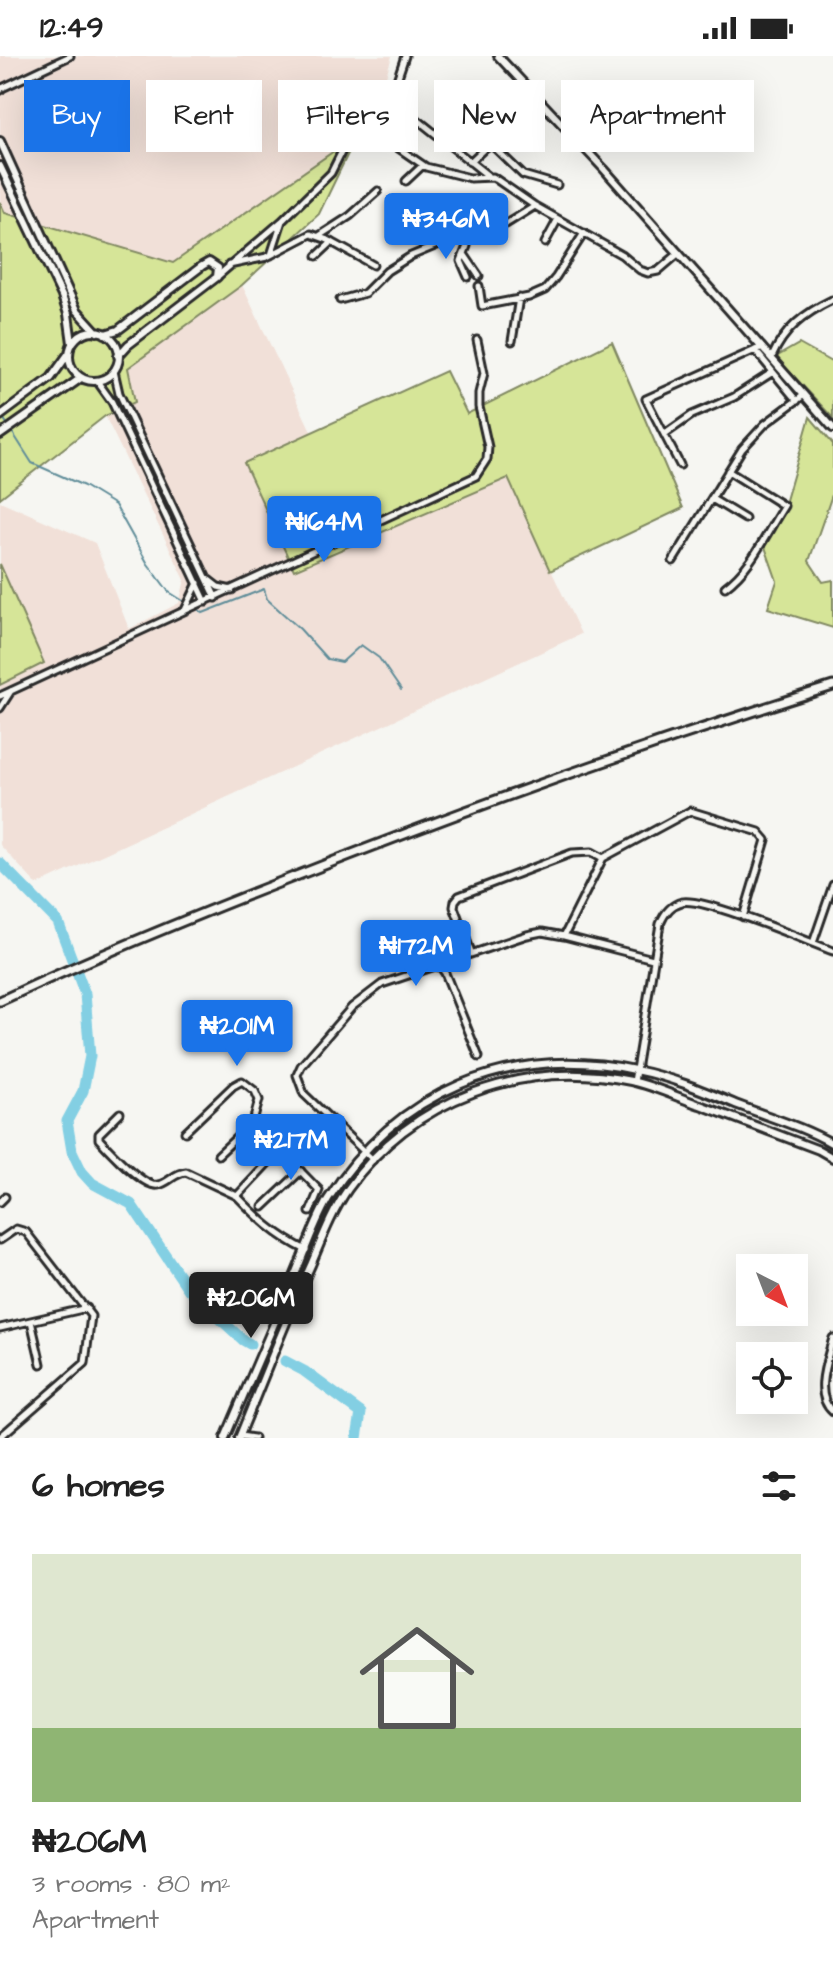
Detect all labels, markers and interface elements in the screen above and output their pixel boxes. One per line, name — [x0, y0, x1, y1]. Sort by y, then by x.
text: 12:49 — [40, 7, 104, 49]
chip: Buy — [24, 80, 130, 152]
chip: Rent — [146, 80, 262, 152]
chip: Filters — [278, 80, 418, 152]
chip: New — [434, 80, 545, 152]
chip: Apartment — [561, 80, 754, 152]
pin: ₦346M — [390, 193, 502, 261]
text: ₦346M — [402, 201, 490, 237]
pin: ₦164M — [268, 496, 380, 564]
text: ₦164M — [285, 504, 363, 540]
pin: ₦172M — [360, 920, 472, 988]
text: ₦172M — [379, 928, 453, 964]
pin: ₦201M — [181, 1000, 293, 1068]
text: ₦201M — [200, 1008, 274, 1044]
pin: ₦217M — [235, 1114, 347, 1182]
text: ₦217M — [254, 1122, 328, 1158]
north arrow — [736, 1254, 808, 1326]
map controls — [736, 1254, 808, 1414]
pin: ₦206M — [195, 1272, 307, 1340]
text: ₦206M — [207, 1280, 295, 1316]
button: locate — [736, 1342, 808, 1414]
text: 6 homes — [32, 1462, 165, 1510]
icon: filters — [757, 1464, 801, 1508]
icon: home — [345, 1606, 489, 1750]
text: ₦206M — [32, 1818, 147, 1866]
text: 3 rooms · 80 m² — [32, 1866, 231, 1902]
text: Apartment — [32, 1902, 159, 1938]

